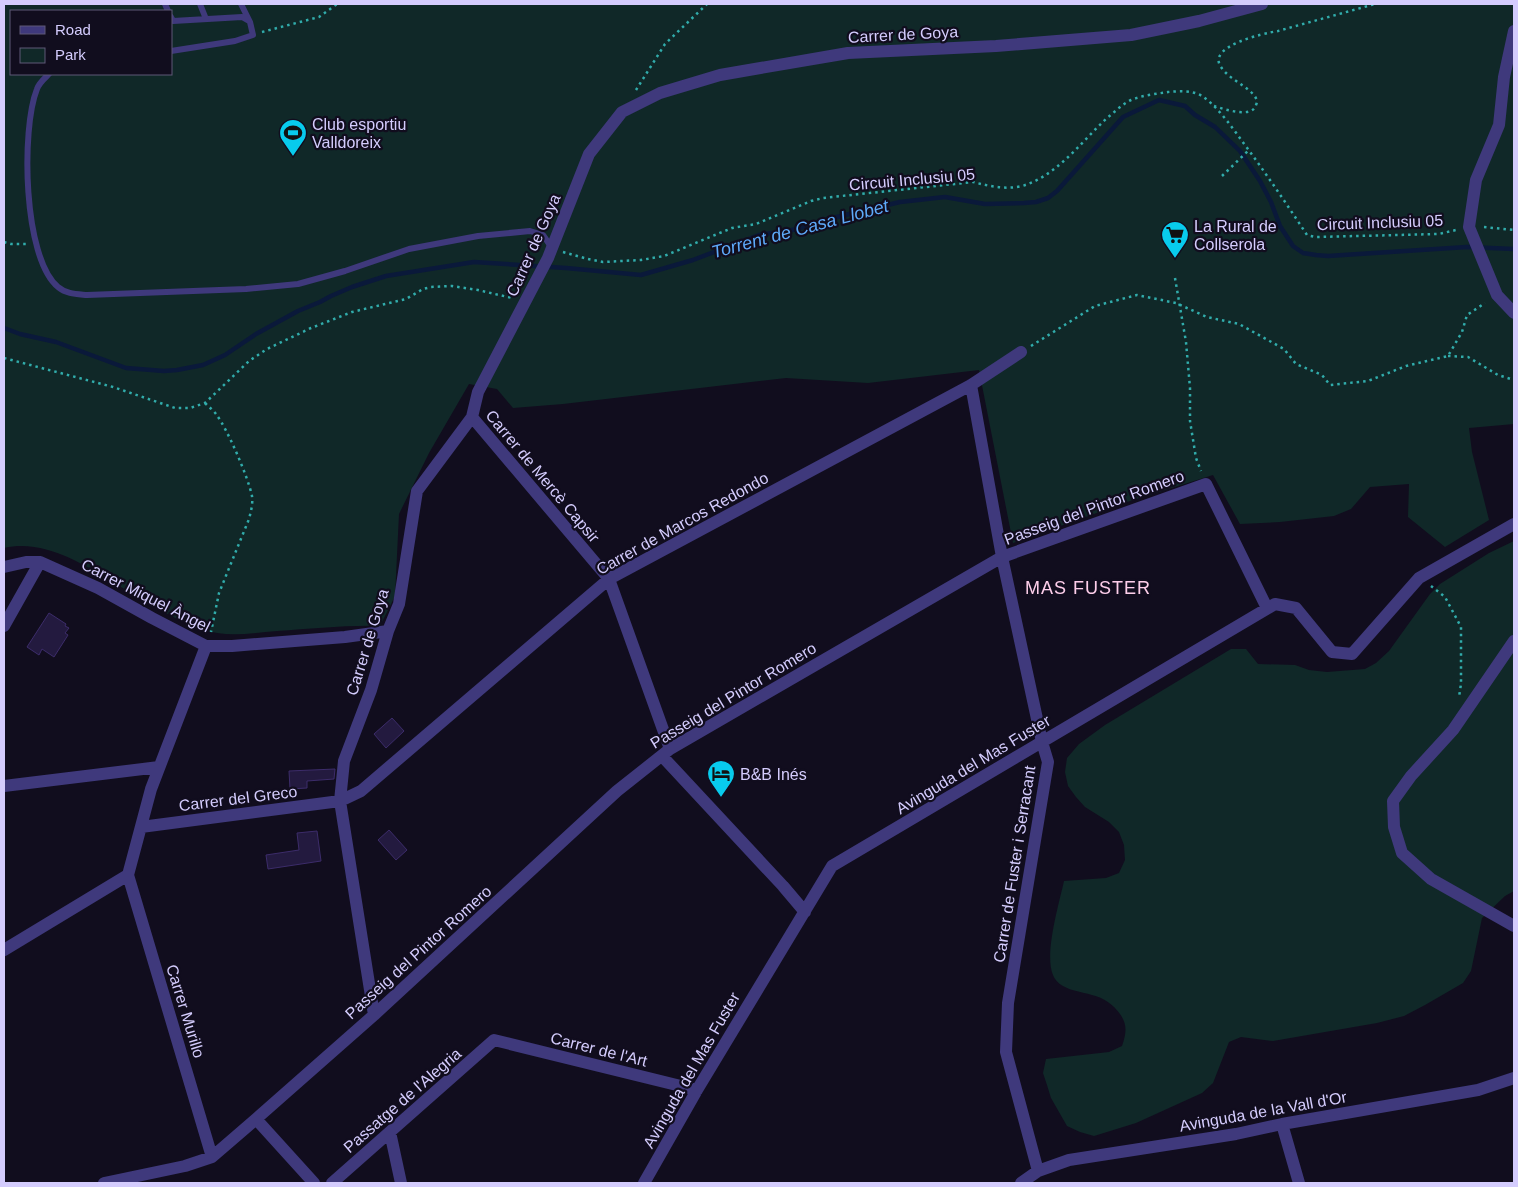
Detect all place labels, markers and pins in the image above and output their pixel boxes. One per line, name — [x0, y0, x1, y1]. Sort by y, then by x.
place label: Club esportiu Valldoreix — [312, 116, 406, 151]
sports icon: Club esportiu Valldoreix — [278, 118, 308, 157]
place label: La Rural de Collserola — [1194, 218, 1277, 253]
supermarket icon: La Rural de Collserola — [1160, 220, 1190, 259]
hotel icon: B&B Inés — [706, 759, 736, 798]
place label: B&B Inés — [740, 766, 807, 783]

